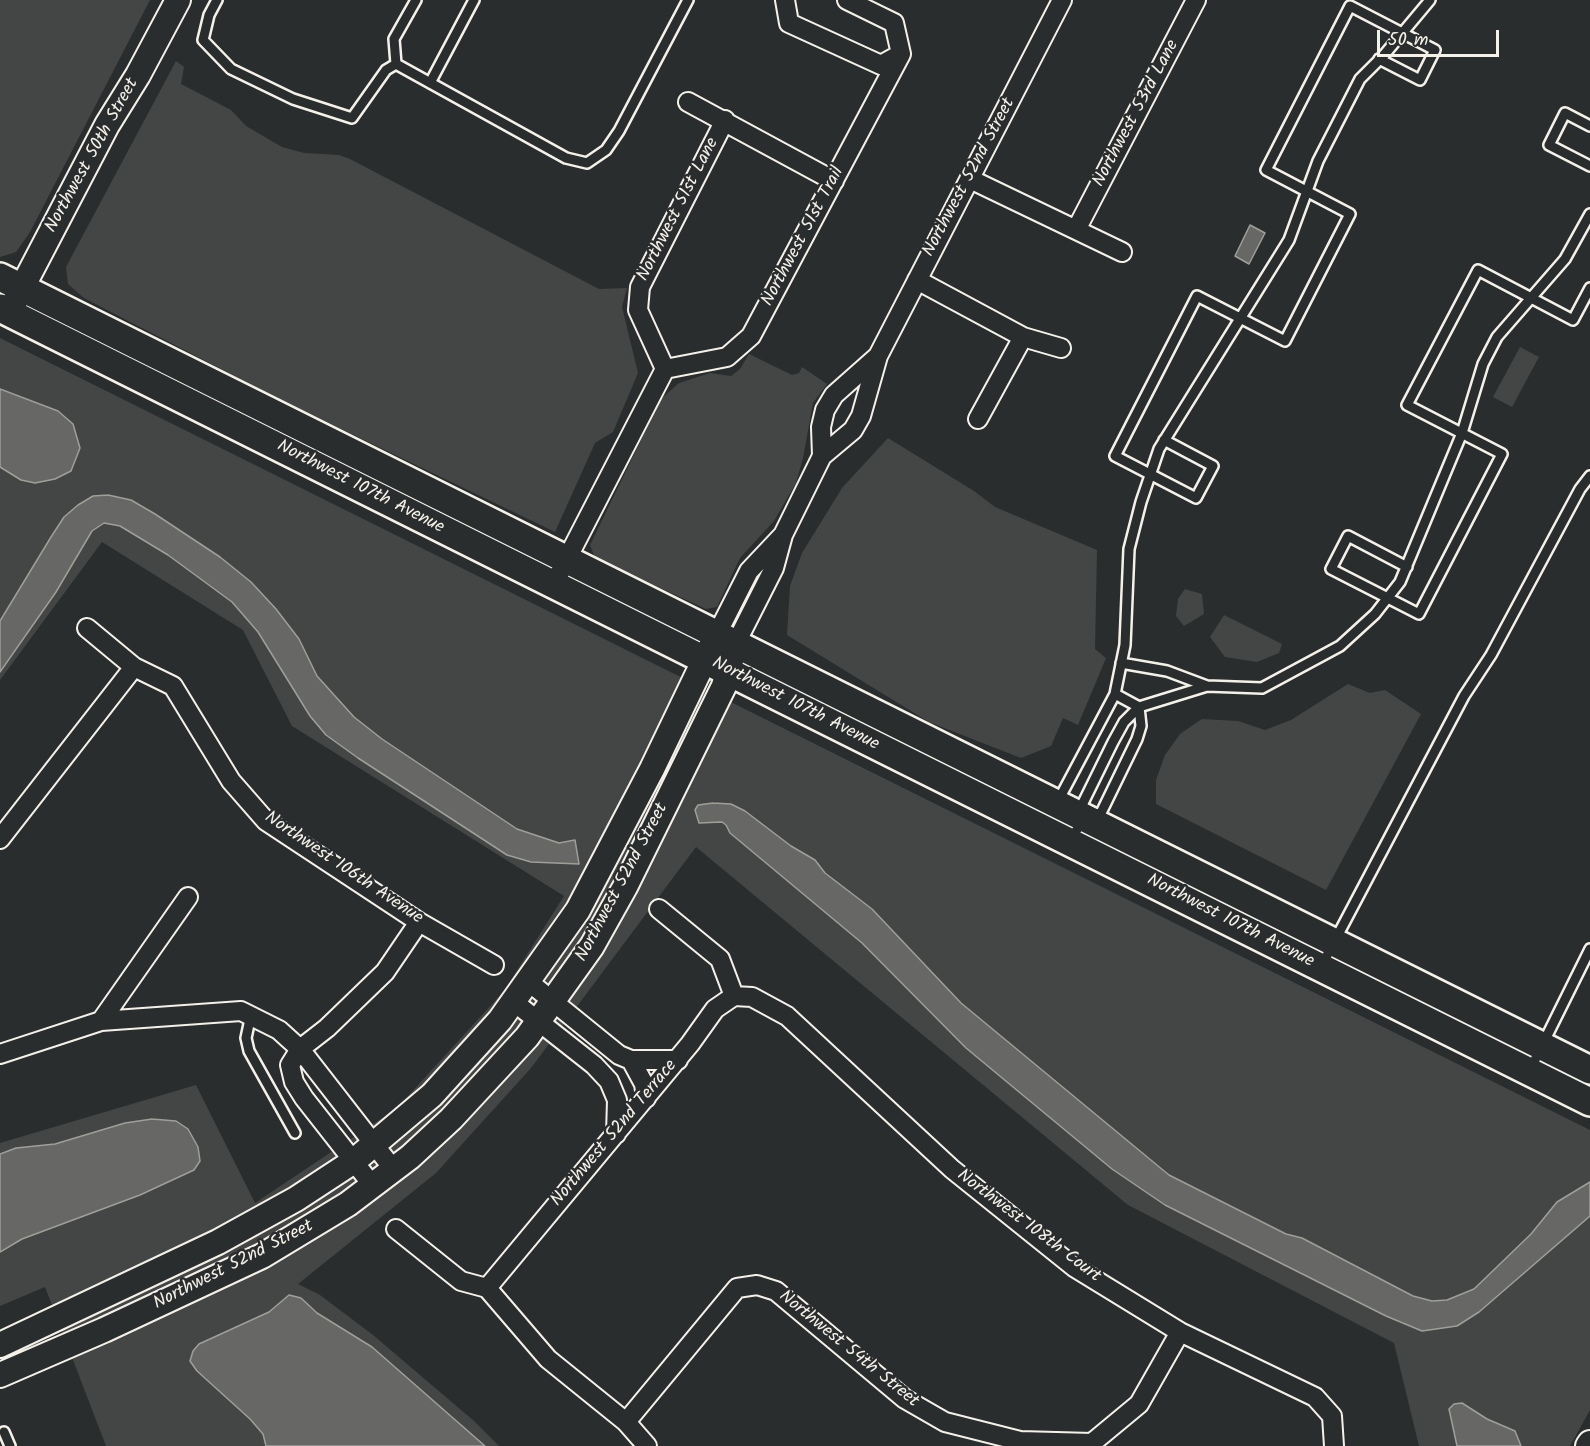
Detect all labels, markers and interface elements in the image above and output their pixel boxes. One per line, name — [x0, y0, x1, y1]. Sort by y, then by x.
scale bar — [1380, 18, 1502, 56]
text: 50 m — [1388, 26, 1428, 55]
street label: Northwest 53rd Lane — [1089, 37, 1185, 191]
street label: Northwest 50th Street — [42, 75, 144, 237]
street label: Northwest 52nd Street — [919, 95, 1021, 261]
street label: Northwest 51st Lane — [633, 135, 725, 285]
street label: Northwest 51st Trail — [758, 164, 850, 310]
street label: Northwest 107th Avenue — [273, 436, 447, 540]
street label: Northwest 107th Avenue — [708, 653, 882, 757]
street label: Northwest 52nd Street — [572, 800, 674, 966]
street label: Northwest 106th Avenue — [260, 808, 426, 930]
street label: Northwest 107th Avenue — [1143, 870, 1317, 974]
street label: Northwest 52nd Terrace — [547, 1056, 683, 1212]
street label: Northwest 108th Court — [952, 1166, 1104, 1288]
street label: Northwest 52nd Street — [150, 1216, 318, 1316]
street label: Northwest 54th Street — [774, 1287, 922, 1413]

